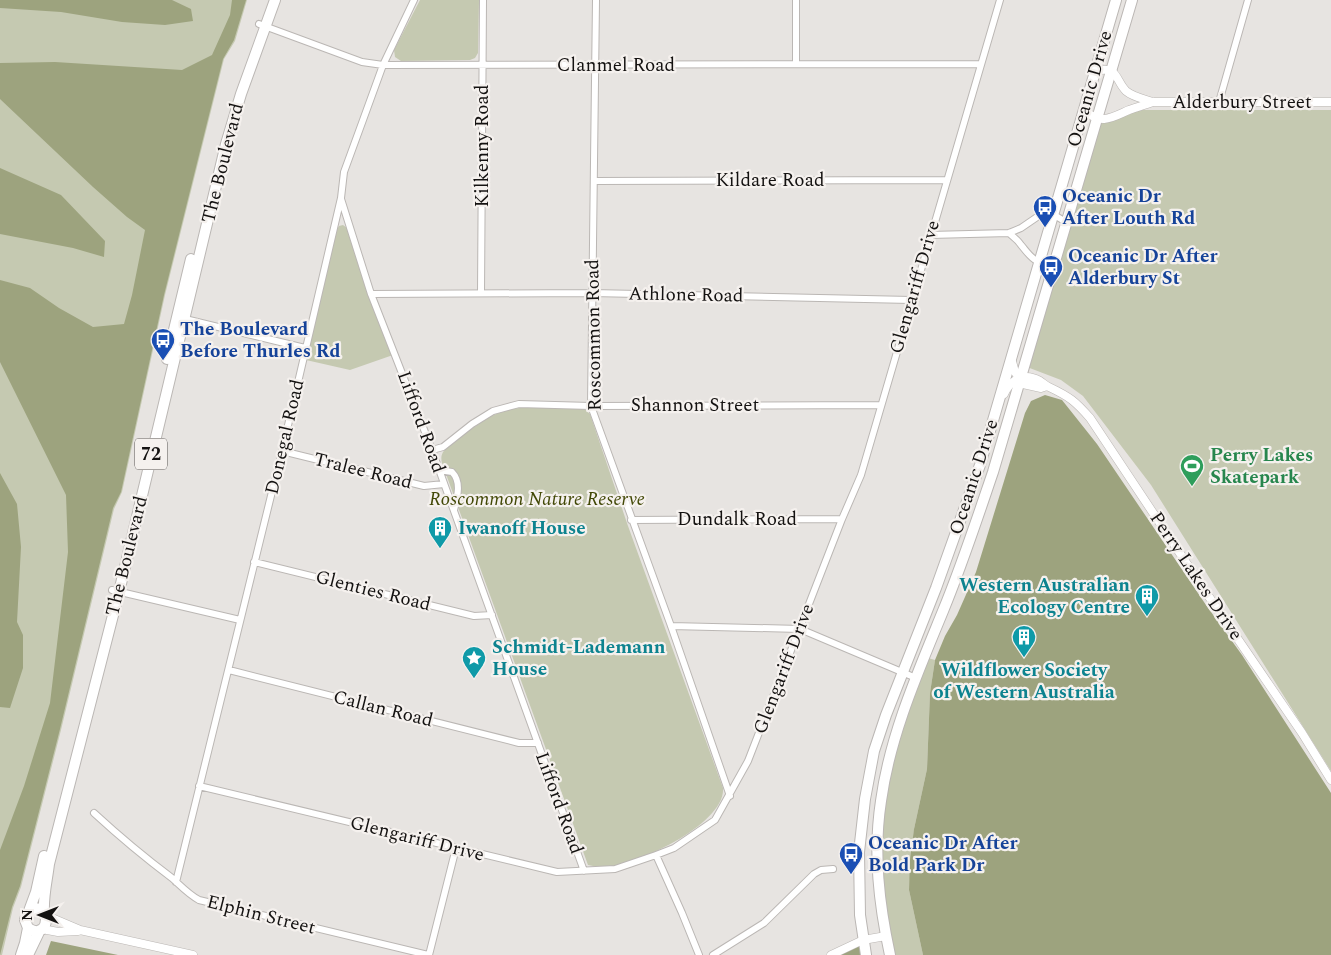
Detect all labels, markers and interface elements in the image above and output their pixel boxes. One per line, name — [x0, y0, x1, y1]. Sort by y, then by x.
street label: Oceanic Drive — [1059, 27, 1121, 151]
street label: Clanmel Road — [557, 51, 675, 80]
street label: Kilkenny Road — [468, 84, 497, 208]
street label: Alderbury Street — [1172, 88, 1312, 117]
street label: The Boulevard — [194, 100, 252, 226]
street label: Kildare Road — [715, 166, 825, 195]
place label: Oceanic Dr After Louth Rd — [1062, 182, 1195, 233]
bus stop icon: Oceanic Dr After Louth Rd — [1032, 194, 1058, 228]
street label: Glengariff Drive — [882, 217, 948, 357]
place label: Oceanic Dr After Alderbury St — [1068, 242, 1218, 293]
bus stop icon: Oceanic Dr After Alderbury St — [1038, 254, 1064, 288]
street label: Roscommon Road — [578, 259, 610, 411]
street label: Athlone Road — [628, 279, 744, 311]
place label: The Boulevard Before Thurles Rd — [180, 315, 341, 366]
bus stop icon: The Boulevard Before Thurles Rd — [150, 327, 176, 361]
street label: Lifford Road — [389, 367, 453, 477]
street label: Donegal Road — [258, 376, 312, 498]
street label: Shannon Street — [631, 391, 759, 420]
street label: Oceanic Drive — [942, 415, 1006, 539]
road number: 72 — [135, 438, 167, 469]
place label: Perry Lakes Skatepark — [1210, 441, 1313, 492]
street label: Tralee Road — [311, 445, 415, 497]
sports icon: Perry Lakes Skatepark — [1179, 453, 1205, 487]
park label: Roscommon Nature Reserve — [429, 485, 645, 514]
street label: The Boulevard — [98, 493, 156, 619]
street label: Dundalk Road — [677, 505, 797, 534]
street label: Perry Lakes Drive — [1142, 506, 1250, 646]
place label: Iwanoff House — [458, 514, 586, 543]
building icon: Iwanoff House — [427, 515, 453, 549]
street label: Glenties Road — [312, 563, 434, 619]
place label: Western Australian Ecology Centre — [959, 571, 1130, 622]
building icon: Western Australian Ecology Centre — [1134, 583, 1160, 617]
street label: Glengariff Drive — [746, 600, 822, 738]
building icon: Wildflower Society of Western Australia — [1011, 624, 1037, 658]
place label: Schmidt-Lademann House — [492, 633, 666, 684]
place icon: Schmidt-Lademann House — [461, 645, 487, 679]
place label: Wildflower Society of Western Australia — [933, 656, 1115, 707]
street label: Callan Road — [330, 683, 436, 735]
street label: Lifford Road — [527, 748, 591, 858]
street label: Glengariff Drive — [347, 808, 487, 870]
place label: Oceanic Dr After Bold Park Dr — [868, 829, 1018, 880]
bus stop icon: Oceanic Dr After Bold Park Dr — [838, 841, 864, 875]
street label: Elphin Street — [203, 887, 319, 943]
north arrow — [15, 890, 65, 940]
text: N — [17, 909, 38, 921]

